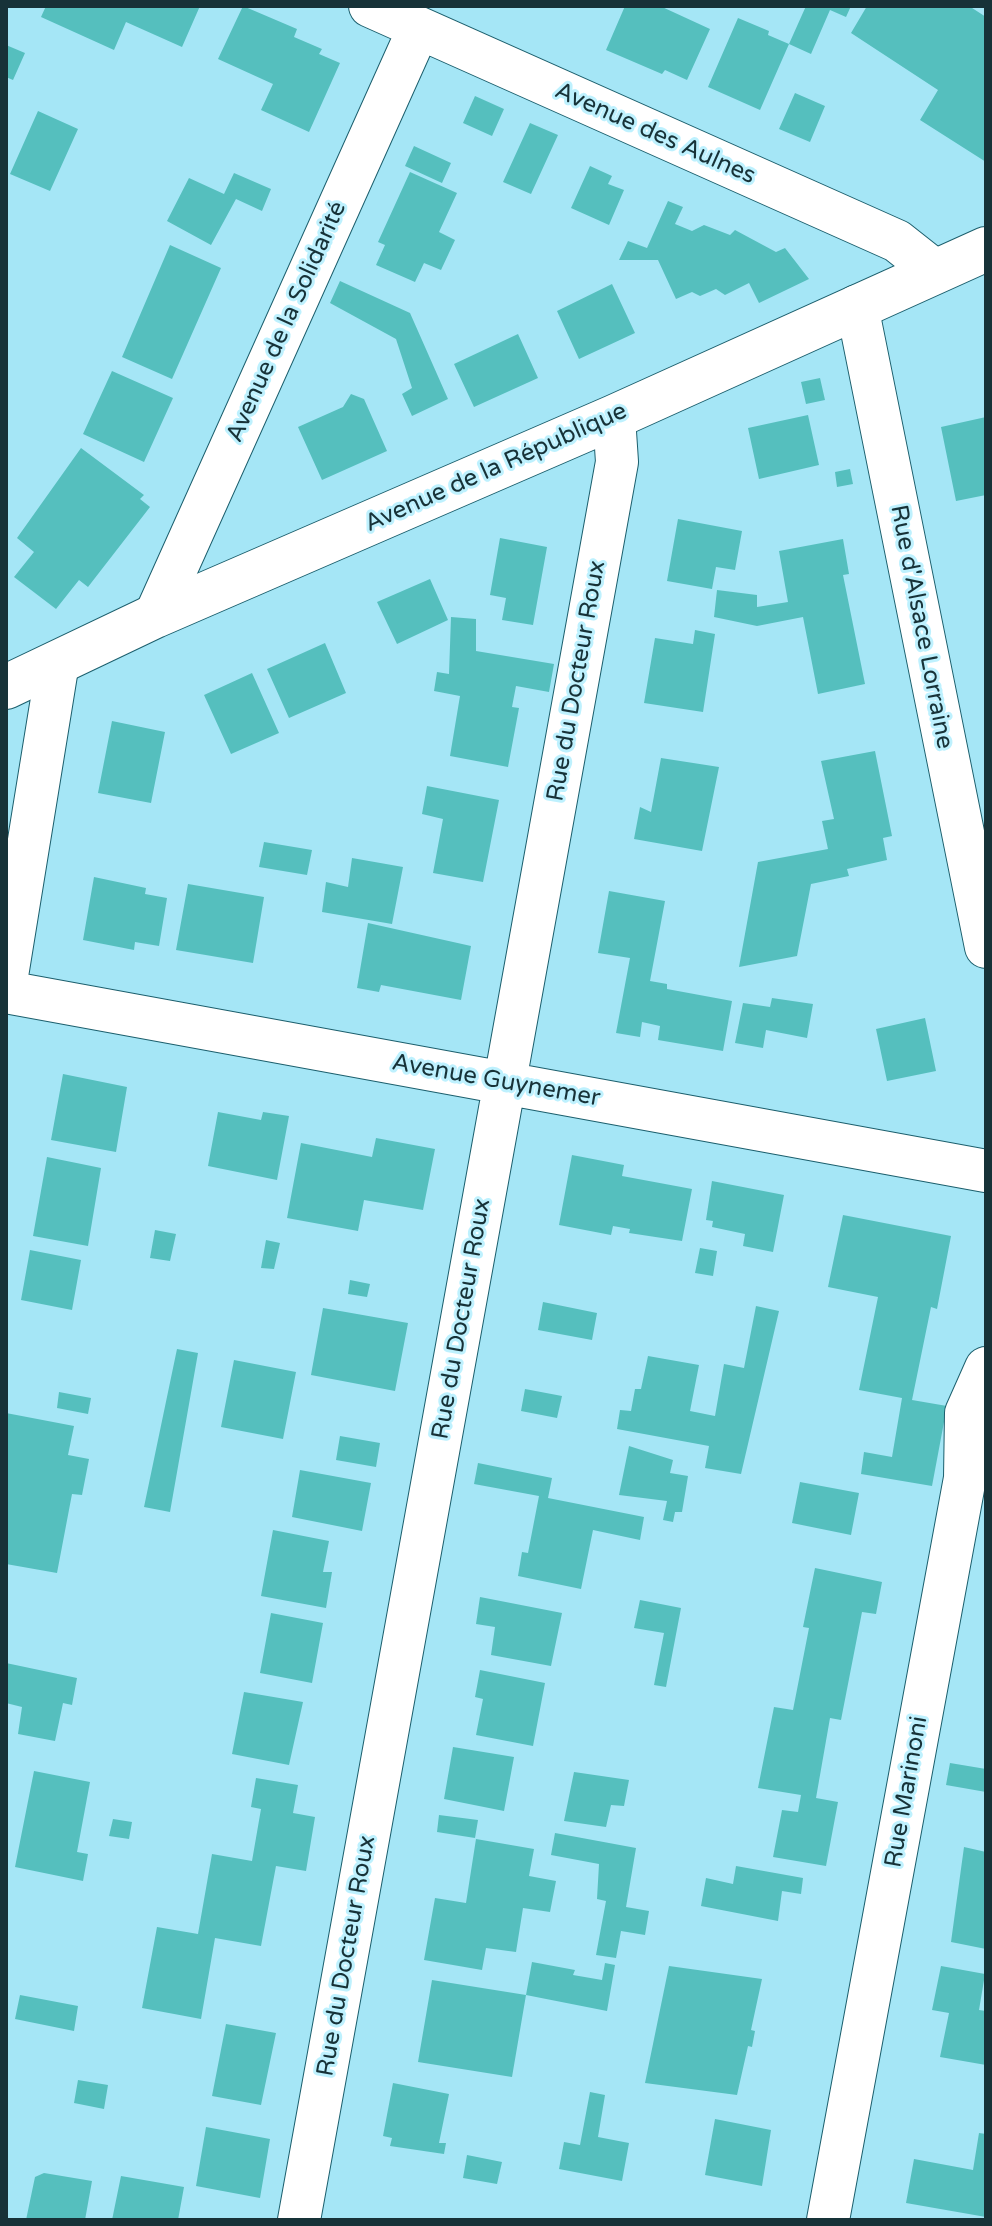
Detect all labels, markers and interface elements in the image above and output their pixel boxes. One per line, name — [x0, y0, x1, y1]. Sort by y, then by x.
street label: Avenue des Aulnes — [550, 77, 760, 191]
street label: Avenue de la Solidarité — [221, 197, 353, 447]
street label: Avenue de la République — [361, 397, 631, 539]
street label: Rue d'Alsace Lorraine — [883, 503, 959, 751]
street label: Rue du Docteur Roux — [542, 558, 612, 804]
street label: Avenue Guynemer — [390, 1049, 602, 1113]
street label: Rue du Docteur Roux — [427, 1196, 497, 1442]
street label: Rue Marinoni — [880, 1714, 934, 1870]
street label: Rue du Docteur Roux — [312, 1833, 382, 2079]

